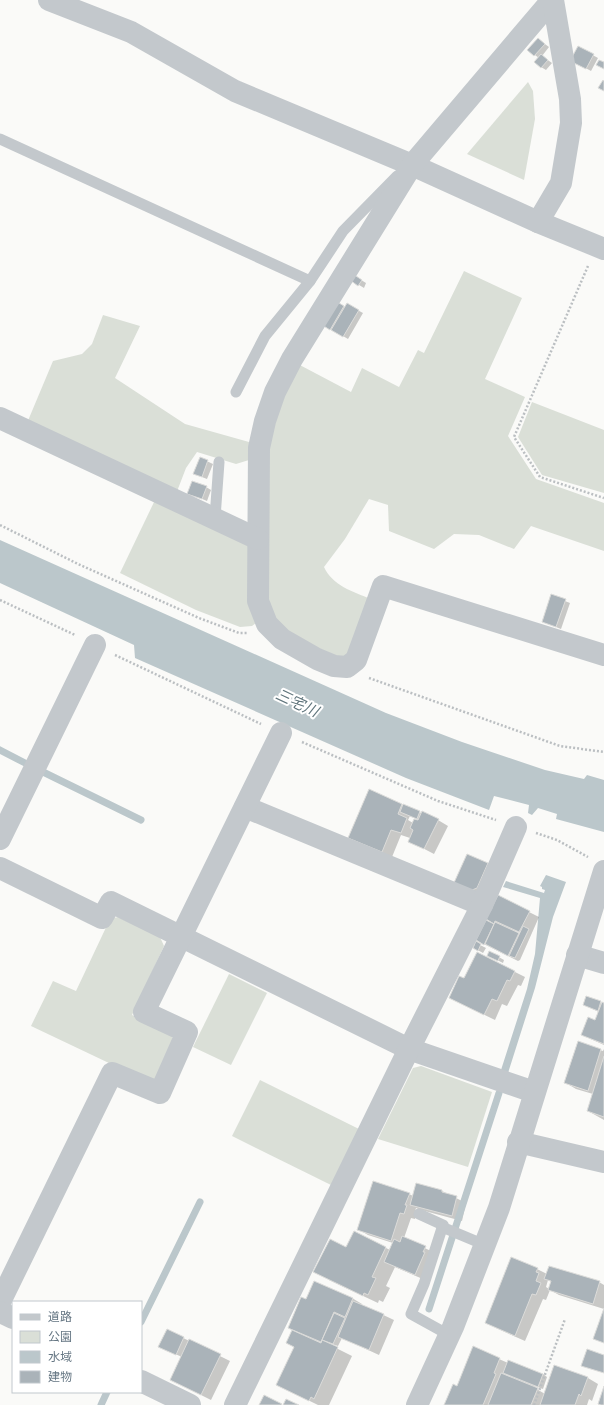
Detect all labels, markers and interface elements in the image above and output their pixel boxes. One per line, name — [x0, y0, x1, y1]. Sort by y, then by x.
water label: 三宅川 — [272, 683, 324, 723]
legend — [12, 1301, 142, 1393]
text: 道路 — [48, 1307, 72, 1326]
text: 公園 — [48, 1327, 72, 1346]
text: 水域 — [48, 1347, 72, 1366]
text: 建物 — [48, 1367, 72, 1386]

